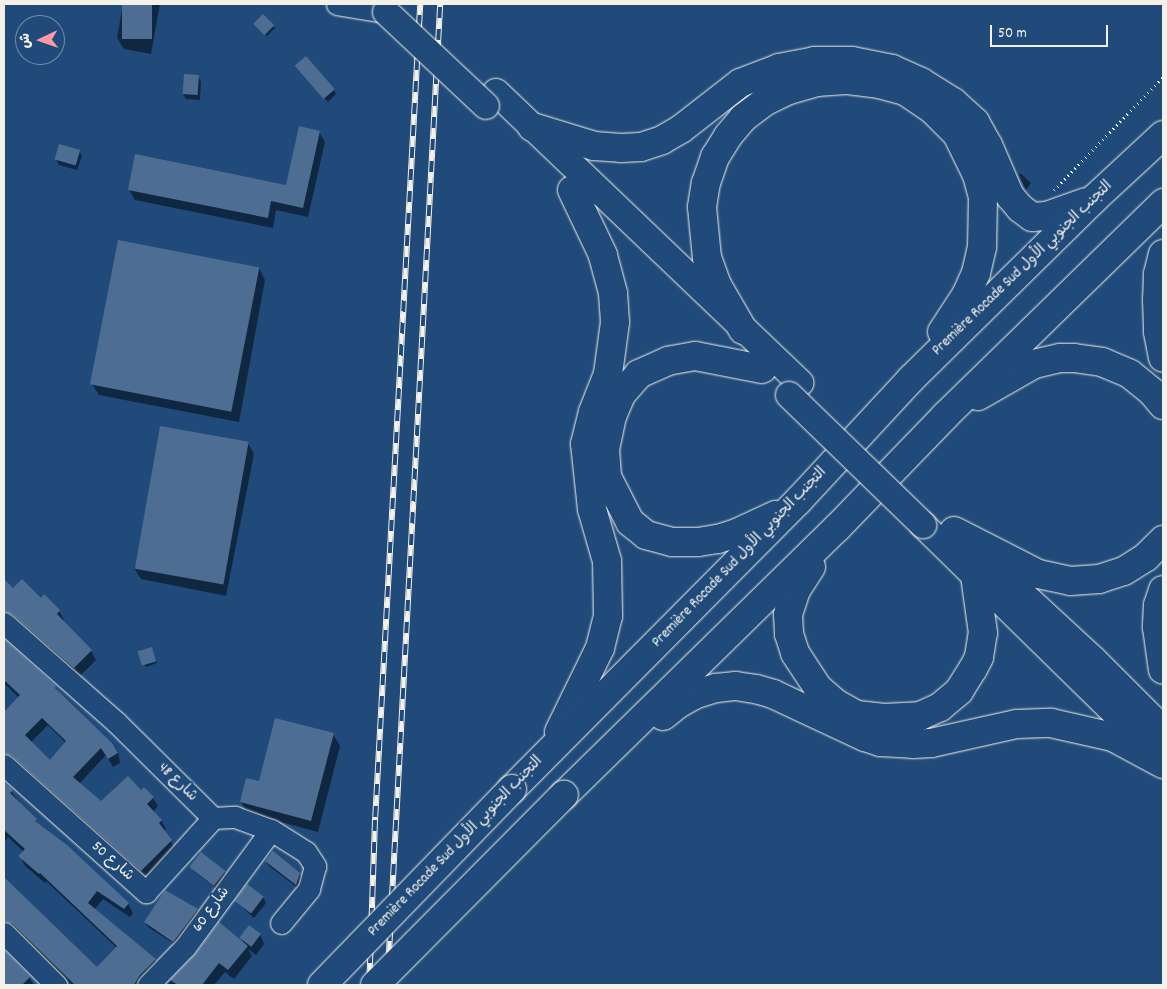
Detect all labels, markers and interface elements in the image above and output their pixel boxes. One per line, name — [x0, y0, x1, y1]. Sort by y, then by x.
north arrow — [15, 15, 65, 65]
scale bar — [992, 15, 1110, 47]
text: 50 m — [998, 23, 1027, 45]
text: ش — [16, 33, 36, 49]
street label: Première Rocade Sud التجنب الجنوبي الأول — [929, 178, 1117, 360]
street label: Première Rocade Sud التجنب الجنوبي الأول — [649, 464, 831, 652]
street label: Première Rocade Sud التجنب الجنوبي الأول — [365, 753, 547, 941]
street label: شارع 48 — [153, 760, 201, 806]
street label: شارع 50 — [87, 838, 137, 886]
street label: شارع 60 — [190, 884, 234, 936]

